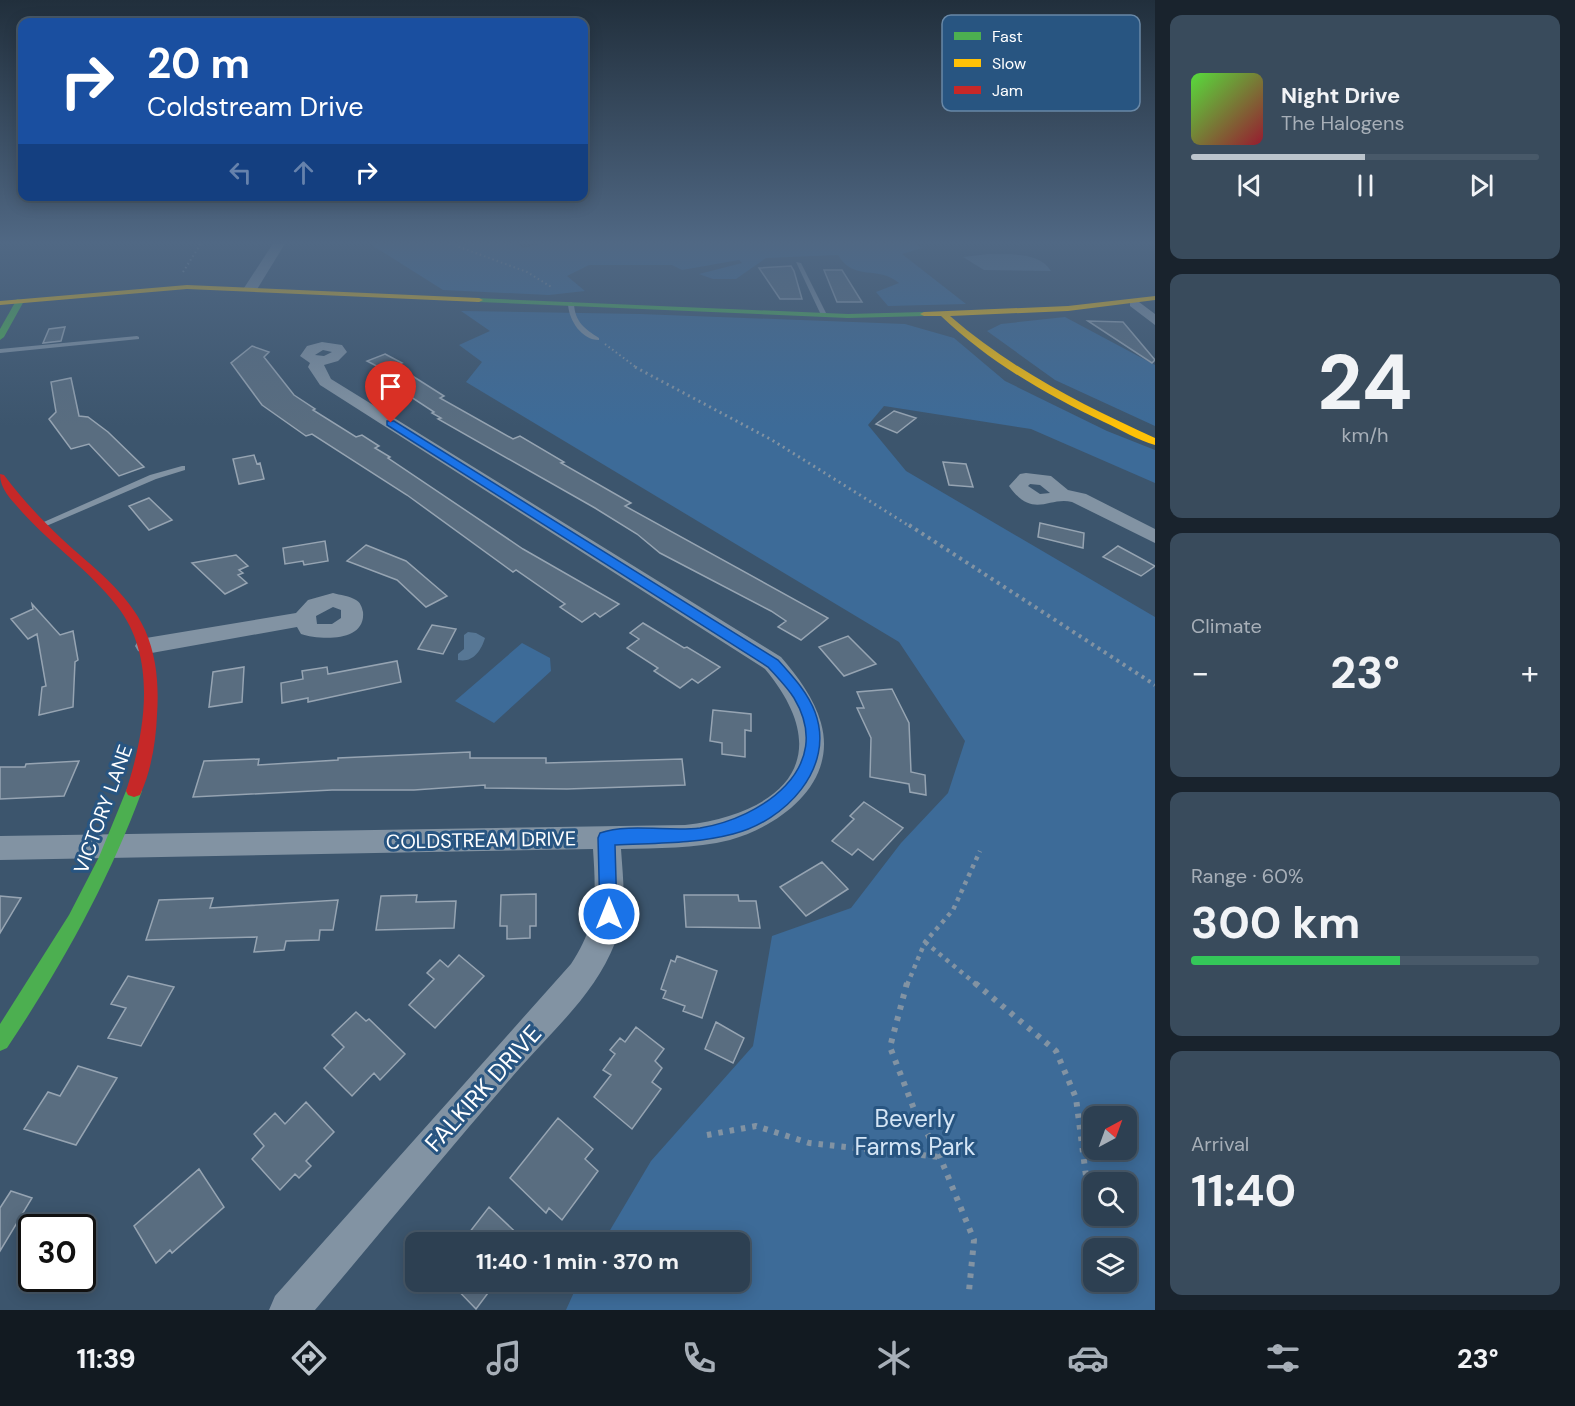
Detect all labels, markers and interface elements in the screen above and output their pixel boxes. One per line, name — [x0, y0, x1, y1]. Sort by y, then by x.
legend — [942, 15, 1140, 111]
text: Fast — [992, 26, 1023, 47]
text: 20 m — [147, 36, 250, 91]
icon: right — [48, 42, 126, 120]
text: Slow — [992, 53, 1026, 74]
text: Jam — [992, 80, 1023, 101]
text: Night Drive — [1281, 81, 1400, 110]
text: Coldstream Drive — [147, 89, 364, 124]
text: The Halogens — [1281, 110, 1404, 136]
icon: left — [224, 156, 257, 189]
icon: ahead — [287, 156, 320, 189]
icon: right — [350, 156, 383, 189]
icon: previous — [1233, 169, 1266, 202]
icon: pause — [1349, 169, 1382, 202]
icon: next — [1465, 169, 1498, 202]
text: 24 — [1317, 332, 1413, 433]
pin — [365, 361, 416, 423]
icon: arrive — [374, 370, 407, 403]
text: km/h — [1341, 422, 1389, 448]
text: Climate — [1191, 613, 1262, 639]
text: 23° — [1330, 643, 1400, 702]
text: − — [1191, 651, 1209, 694]
text: + — [1521, 651, 1539, 694]
street label: VICTORY LANE — [68, 741, 138, 877]
street label: COLDSTREAM DRIVE — [386, 825, 576, 855]
text: Range · 60% — [1191, 863, 1304, 889]
position arrow — [577, 882, 641, 946]
text: 300 km — [1191, 893, 1360, 952]
street label: FALKIRK DRIVE — [418, 1018, 548, 1158]
park label: Beverly Farms Park — [854, 1103, 976, 1162]
north arrow — [1083, 1106, 1137, 1160]
map controls — [1083, 1106, 1137, 1292]
text: Arrival — [1191, 1131, 1249, 1157]
text: 11:40 — [1191, 1161, 1296, 1220]
button: search — [1083, 1172, 1137, 1226]
speed limit sign: 30 — [18, 1214, 96, 1292]
button: layers — [1083, 1238, 1137, 1292]
text: 11:40 · 1 min · 370 m — [476, 1247, 679, 1276]
icon: directions — [288, 1337, 330, 1379]
icon: music — [483, 1337, 525, 1379]
icon: phone — [678, 1337, 720, 1379]
icon: climate — [873, 1337, 915, 1379]
icon: car — [1067, 1337, 1109, 1379]
icon: filters — [1262, 1337, 1304, 1379]
text: 11:39 — [76, 1341, 136, 1376]
text: 23° — [1457, 1341, 1499, 1376]

